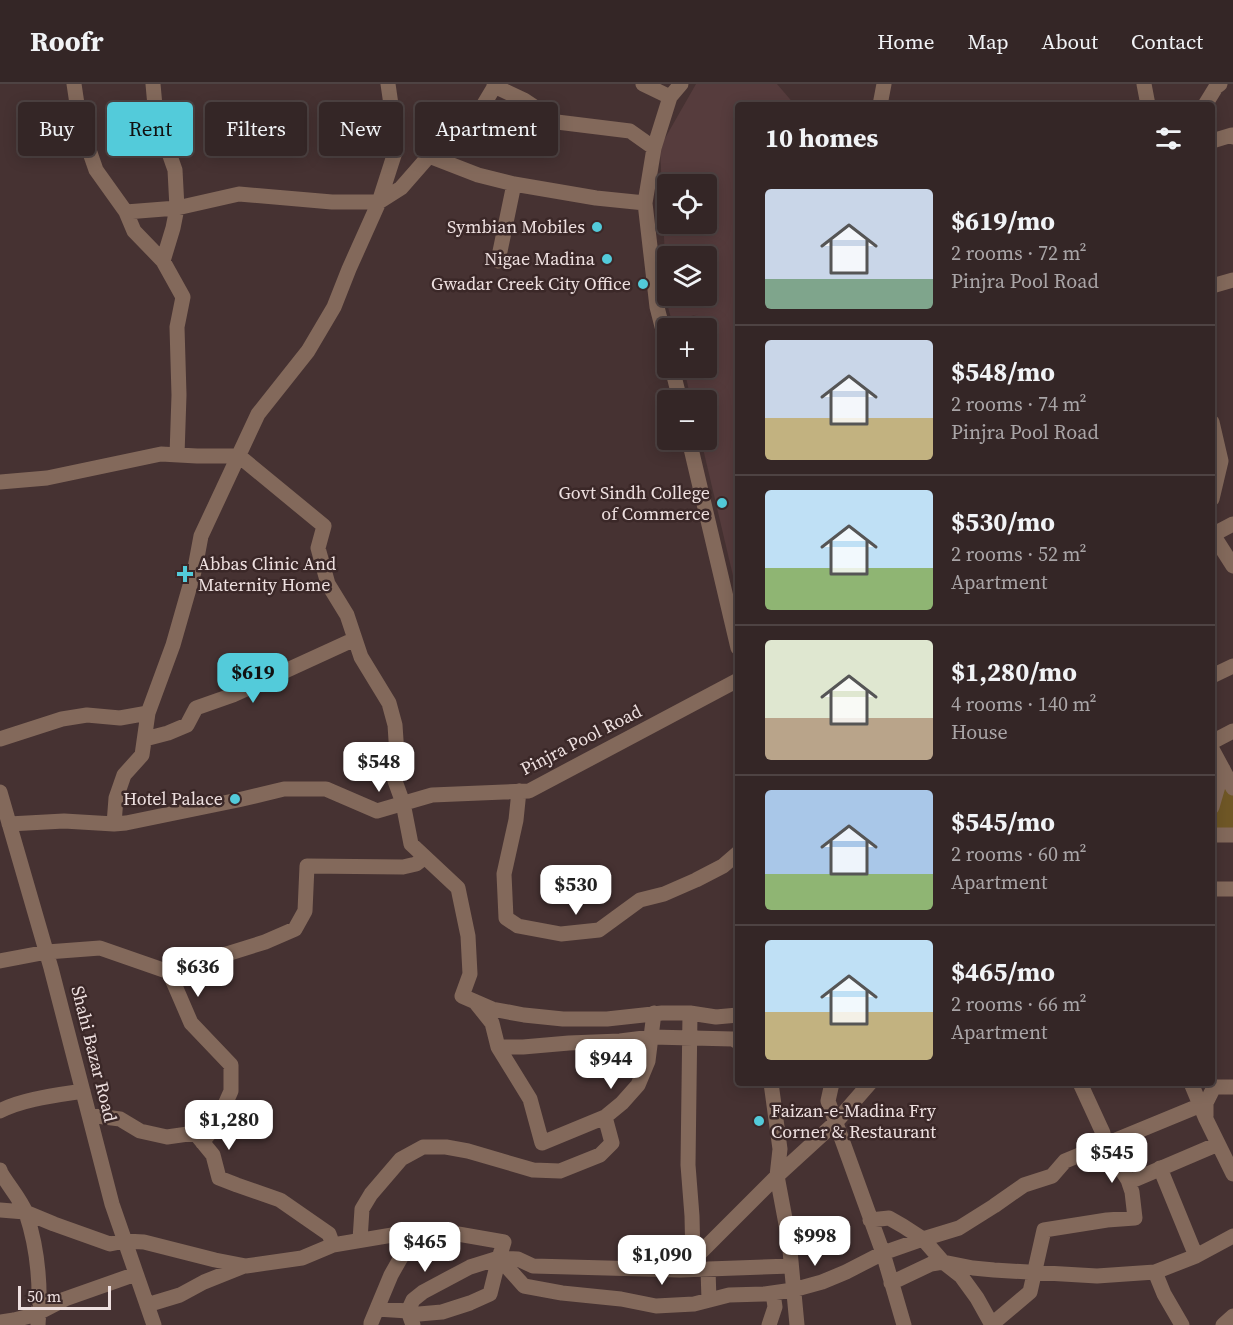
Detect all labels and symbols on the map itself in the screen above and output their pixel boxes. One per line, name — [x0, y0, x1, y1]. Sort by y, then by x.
place label: Symbian Mobiles — [447, 214, 585, 239]
marker: Symbian Mobiles — [590, 220, 604, 234]
place label: Nigae Madina — [484, 246, 596, 271]
marker: Nigae Madina — [600, 252, 614, 266]
place label: Gwadar Creek City Office — [431, 271, 631, 296]
marker: Gwadar Creek City Office — [636, 277, 650, 291]
place label: Govt Sindh College of Commerce — [559, 480, 710, 526]
marker: Govt Sindh College of Commerce — [715, 496, 729, 510]
place label: Abbas Clinic And Maternity Home — [198, 551, 336, 597]
marker: Abbas Clinic And Maternity Home — [176, 565, 194, 583]
pin: $619 — [217, 653, 289, 704]
street label: Pinjra Pool Road — [516, 698, 646, 781]
pin: $548 — [343, 742, 415, 793]
place label: Hotel Palace — [123, 786, 223, 811]
marker: Hotel Palace — [228, 792, 242, 806]
pin: $530 — [540, 865, 612, 916]
pin: $636 — [162, 947, 234, 998]
street label: Shahi Bazar Road — [65, 983, 124, 1125]
pin: $944 — [575, 1039, 647, 1090]
place label: Faizan-e-Madina Fry Corner & Restaurant — [771, 1098, 937, 1144]
pin: $1,280 — [180, 1100, 278, 1151]
marker: Faizan-e-Madina Fry Corner & Restaurant — [752, 1114, 766, 1128]
pin: $545 — [1076, 1133, 1148, 1184]
pin: $998 — [779, 1216, 851, 1267]
pin: $465 — [389, 1222, 461, 1273]
pin: $1,090 — [613, 1235, 711, 1286]
scale bar — [18, 1283, 111, 1310]

